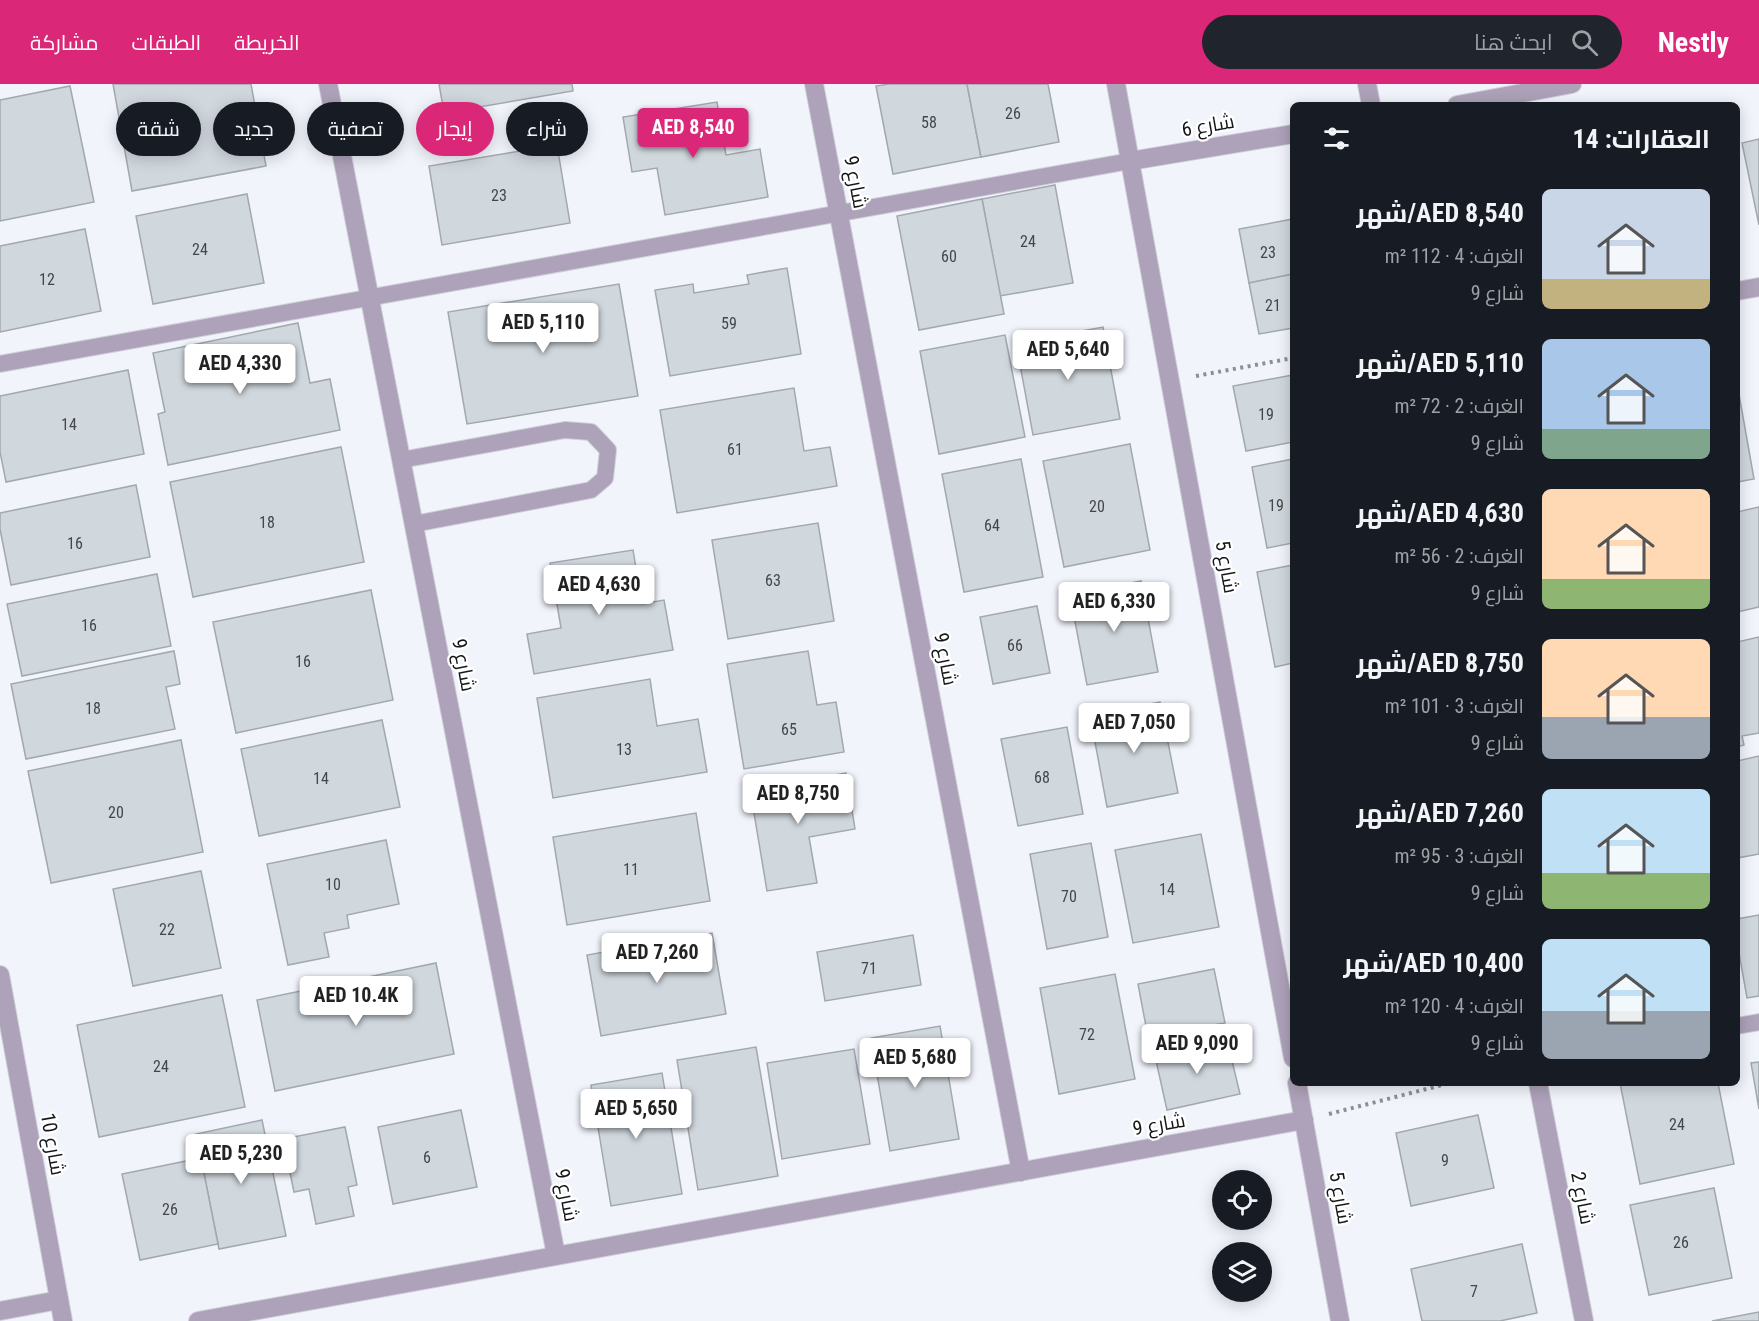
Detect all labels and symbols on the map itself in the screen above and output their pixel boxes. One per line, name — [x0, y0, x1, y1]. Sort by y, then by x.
house number: 26 — [1005, 104, 1021, 123]
pin: AED 8,540 — [624, 108, 762, 159]
street label: شارع 6 — [1180, 109, 1237, 143]
house number: 58 — [921, 113, 937, 132]
street label: شارع 9 — [837, 154, 873, 211]
house number: 23 — [491, 186, 507, 205]
house number: 24 — [1020, 232, 1036, 251]
house number: 24 — [192, 240, 208, 259]
house number: 23 — [1260, 243, 1276, 262]
house number: 60 — [941, 247, 957, 266]
house number: 12 — [39, 270, 55, 289]
house number: 21 — [1265, 296, 1281, 315]
pin: AED 5,110 — [474, 303, 612, 354]
house number: 59 — [721, 314, 737, 333]
pin: AED 5,640 — [999, 330, 1137, 381]
pin: AED 4,330 — [171, 344, 309, 395]
house number: 19 — [1258, 405, 1274, 424]
house number: 14 — [61, 415, 77, 434]
house number: 61 — [727, 440, 743, 459]
house number: 19 — [1268, 496, 1284, 515]
house number: 20 — [1089, 497, 1105, 516]
house number: 18 — [259, 513, 275, 532]
house number: 64 — [984, 516, 1000, 535]
house number: 16 — [67, 534, 83, 553]
street label: شارع 5 — [1209, 539, 1243, 596]
pin: AED 4,630 — [530, 565, 668, 616]
house number: 63 — [765, 571, 781, 590]
pin: AED 6,330 — [1045, 582, 1183, 633]
house number: 16 — [81, 616, 97, 635]
street label: شارع 9 — [927, 631, 963, 688]
house number: 66 — [1007, 636, 1023, 655]
street label: شارع 9 — [445, 637, 481, 694]
house number: 16 — [295, 652, 311, 671]
house number: 18 — [85, 699, 101, 718]
pin: AED 7,050 — [1065, 703, 1203, 754]
house number: 65 — [781, 720, 797, 739]
house number: 13 — [616, 740, 632, 759]
house number: 68 — [1034, 768, 1050, 787]
house number: 14 — [313, 769, 329, 788]
pin: AED 8,750 — [729, 774, 867, 825]
house number: 20 — [108, 803, 124, 822]
house number: 11 — [623, 860, 639, 879]
house number: 10 — [325, 875, 341, 894]
house number: 14 — [1159, 880, 1175, 899]
house number: 70 — [1061, 887, 1077, 906]
house number: 22 — [159, 920, 175, 939]
pin: AED 7,260 — [588, 933, 726, 984]
house number: 71 — [861, 959, 877, 978]
pin: AED 10.4K — [287, 976, 425, 1027]
pin: AED 9,090 — [1128, 1024, 1266, 1075]
house number: 72 — [1079, 1025, 1095, 1044]
pin: AED 5,680 — [846, 1038, 984, 1089]
house number: 24 — [153, 1057, 169, 1076]
pin: AED 5,650 — [567, 1089, 705, 1140]
street label: شارع 9 — [1131, 1108, 1188, 1142]
street label: شارع 10 — [34, 1111, 70, 1177]
house number: 24 — [1669, 1115, 1685, 1134]
pin: AED 5,230 — [172, 1134, 310, 1185]
house number: 6 — [423, 1148, 431, 1167]
house number: 9 — [1441, 1151, 1449, 1170]
street label: شارع 9 — [548, 1167, 584, 1224]
street label: شارع 5 — [1323, 1170, 1357, 1227]
street label: شارع 2 — [1564, 1170, 1600, 1227]
house number: 26 — [162, 1200, 178, 1219]
house number: 26 — [1673, 1233, 1689, 1252]
house number: 7 — [1470, 1282, 1478, 1301]

